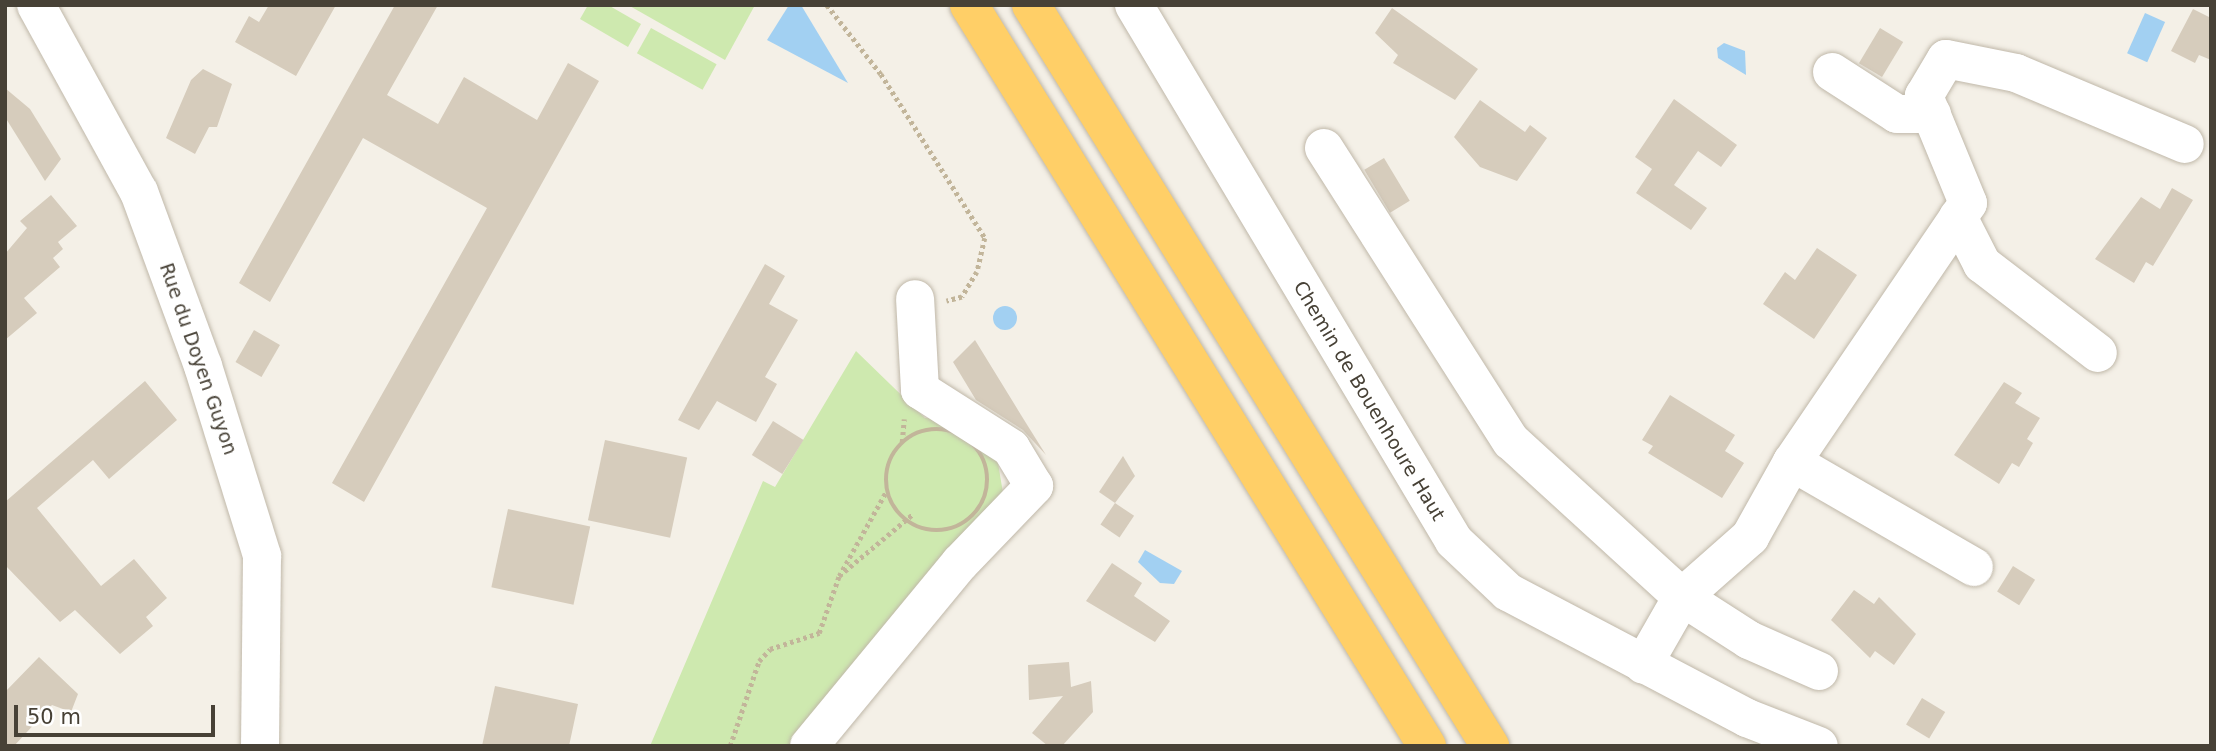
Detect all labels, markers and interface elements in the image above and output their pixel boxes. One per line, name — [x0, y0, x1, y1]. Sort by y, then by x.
street label: Rue du Doyen Guyon — [154, 260, 242, 458]
street label: Chemin de Bouenhoure Haut — [1288, 277, 1450, 525]
scale bar — [18, 692, 219, 736]
text: 50 m — [27, 705, 81, 729]

